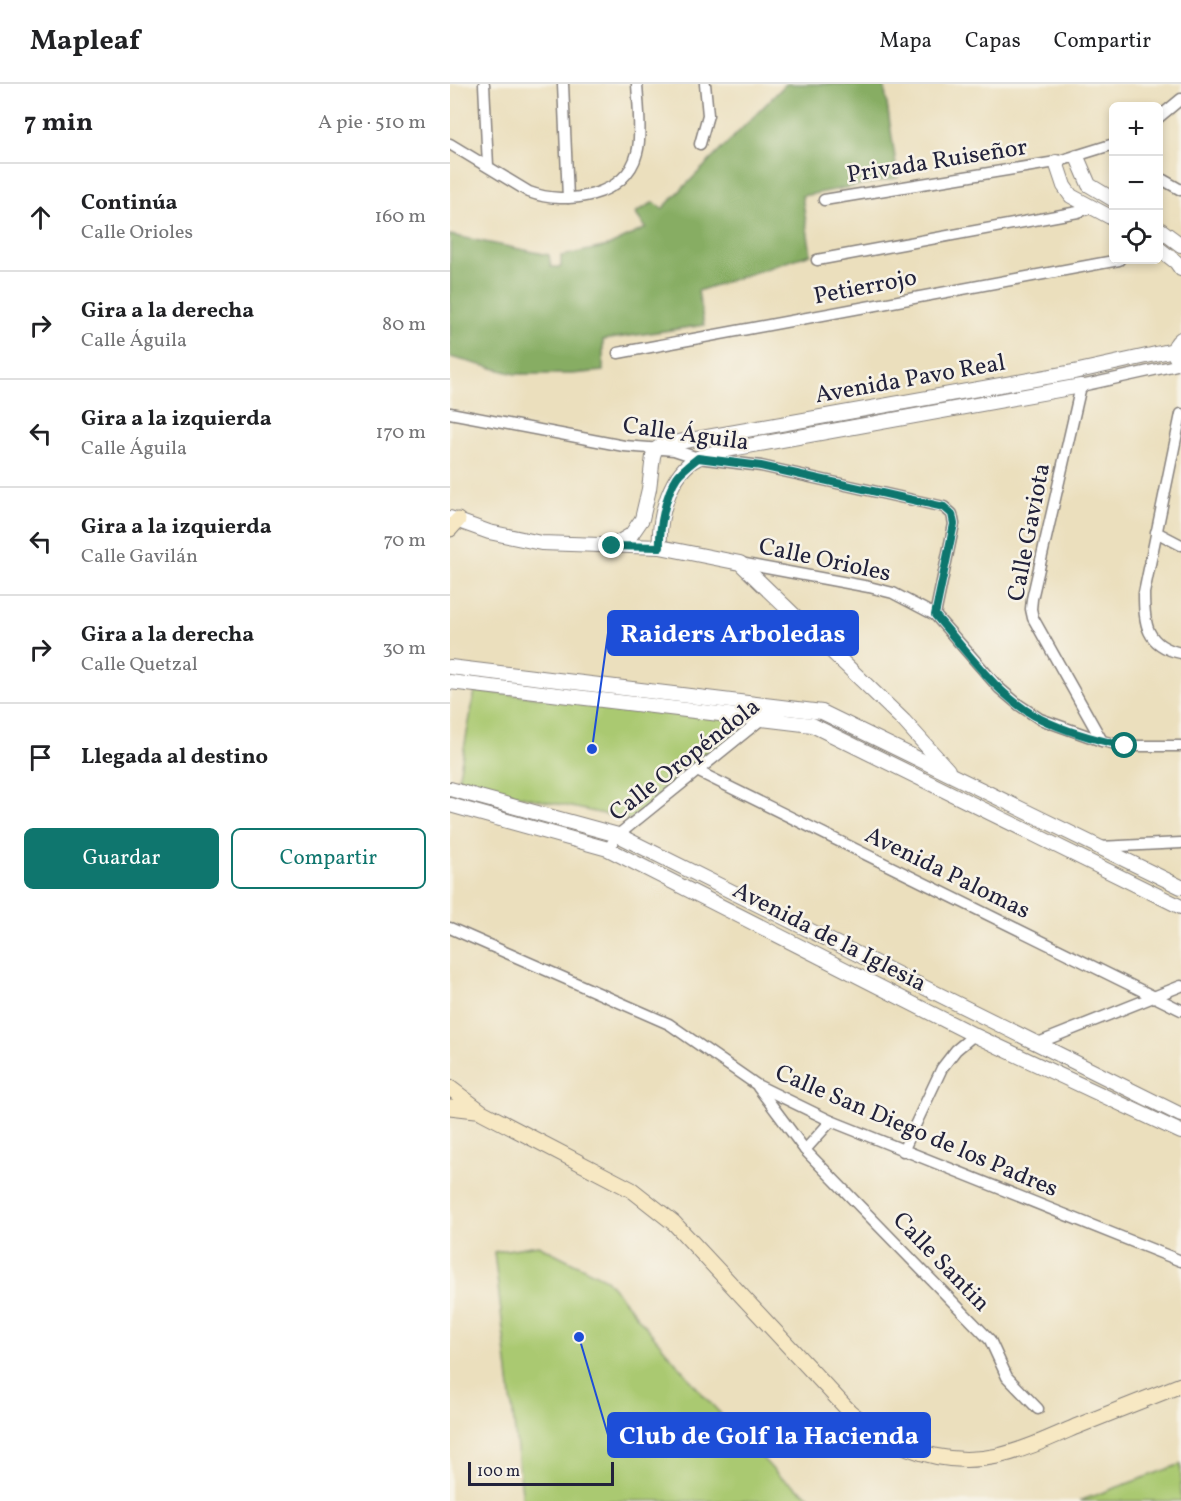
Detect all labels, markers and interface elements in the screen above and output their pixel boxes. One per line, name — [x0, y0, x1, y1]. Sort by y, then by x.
text: Mapleaf — [30, 22, 140, 61]
text: Mapa — [880, 27, 932, 56]
text: Capas — [965, 27, 1021, 56]
text: Compartir — [1054, 27, 1151, 56]
map controls — [1109, 102, 1163, 264]
button: + — [1109, 102, 1163, 156]
text: 7 min — [24, 105, 93, 141]
text: A pie · 510 m — [318, 109, 426, 137]
street label: Privada Ruiseñor — [845, 131, 1030, 193]
button: − — [1109, 156, 1163, 210]
text: Continúa — [81, 188, 178, 219]
icon: ahead — [24, 201, 57, 234]
text: 160 m — [374, 203, 426, 231]
button: locate — [1109, 210, 1163, 264]
text: Calle Orioles — [81, 219, 193, 247]
street label: Petierrojo — [811, 261, 920, 315]
text: Gira a la derecha — [81, 296, 254, 327]
icon: right — [24, 309, 57, 342]
text: 80 m — [382, 311, 426, 339]
text: Calle Águila — [81, 327, 187, 355]
street label: Avenida Pavo Real — [812, 346, 1008, 413]
text: Gira a la izquierda — [81, 404, 272, 435]
street label: Calle Águila — [620, 409, 751, 461]
icon: left — [24, 417, 57, 450]
text: 170 m — [376, 419, 426, 447]
text: Calle Águila — [81, 435, 187, 463]
street label: Calle Gaviota — [1000, 460, 1060, 604]
text: Gira a la izquierda — [81, 512, 272, 543]
icon: left — [24, 525, 57, 558]
text: 70 m — [383, 527, 426, 555]
street label: Calle Orioles — [755, 530, 894, 592]
route end — [598, 532, 624, 558]
text: Calle Gavilán — [81, 543, 198, 571]
callout: Raiders Arboledas — [608, 611, 858, 655]
text: Raiders Arboledas — [620, 617, 846, 653]
text: Gira a la derecha — [81, 620, 254, 651]
icon: right — [24, 633, 57, 666]
text: 30 m — [382, 635, 426, 663]
text: Calle Quetzal — [81, 651, 198, 679]
street label: Calle Oropéndola — [603, 691, 768, 830]
route start — [1111, 732, 1137, 758]
icon: arrive — [24, 741, 57, 774]
text: Llegada al destino — [81, 742, 268, 773]
street label: Avenida Palomas — [859, 819, 1036, 929]
button: Guardar — [24, 828, 219, 889]
button: Compartir — [231, 828, 426, 889]
street label: Avenida de la Iglesia — [726, 874, 932, 1001]
street label: Calle San Diego de los Padres — [770, 1057, 1063, 1207]
street label: Calle Santin — [884, 1205, 997, 1320]
callout: Club de Golf la Hacienda — [608, 1413, 930, 1457]
text: Club de Golf la Hacienda — [619, 1419, 919, 1455]
scale bar — [468, 1459, 614, 1486]
text: 100 m — [477, 1461, 520, 1483]

